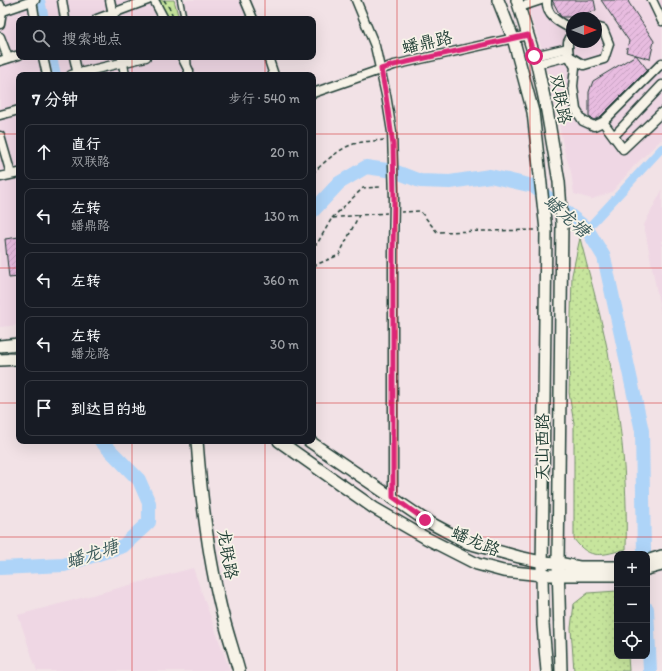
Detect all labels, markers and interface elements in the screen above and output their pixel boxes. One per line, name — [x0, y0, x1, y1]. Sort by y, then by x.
north arrow — [566, 12, 602, 48]
search box — [16, 16, 316, 60]
icon: search — [30, 27, 52, 49]
street label: 蟠鼎路 — [400, 27, 454, 57]
text: 搜索地点 — [62, 30, 122, 48]
route start — [525, 47, 543, 65]
street label: 双联路 — [546, 72, 576, 126]
text: 7 分钟 — [32, 89, 78, 109]
text: 步行 · 540 m — [229, 91, 300, 106]
text: 直行 — [71, 135, 101, 153]
icon: ahead — [33, 141, 55, 163]
text: 20 m — [270, 145, 299, 160]
text: 双联路 — [71, 154, 110, 169]
water label: 蟠龙塘 — [540, 190, 596, 244]
text: 左转 — [71, 199, 101, 217]
icon: left — [33, 205, 55, 227]
text: 130 m — [264, 209, 299, 224]
text: 蟠鼎路 — [71, 218, 110, 233]
icon: left — [33, 269, 55, 291]
text: 左转 — [71, 272, 101, 290]
text: 360 m — [263, 273, 299, 288]
text: 左转 — [71, 327, 101, 345]
icon: left — [33, 333, 55, 355]
text: 30 m — [270, 337, 299, 352]
text: 蟠龙路 — [71, 346, 110, 361]
icon: arrive — [33, 397, 55, 419]
text: 到达目的地 — [71, 400, 146, 418]
street label: 天山西路 — [532, 413, 552, 481]
route end — [416, 511, 434, 529]
street label: 蟠龙路 — [449, 522, 503, 560]
street label: 龙联路 — [214, 527, 242, 581]
water label: 蟠龙塘 — [63, 535, 123, 573]
map controls — [614, 551, 650, 659]
button: + — [614, 551, 650, 587]
button: − — [614, 587, 650, 623]
button: locate — [614, 623, 650, 659]

